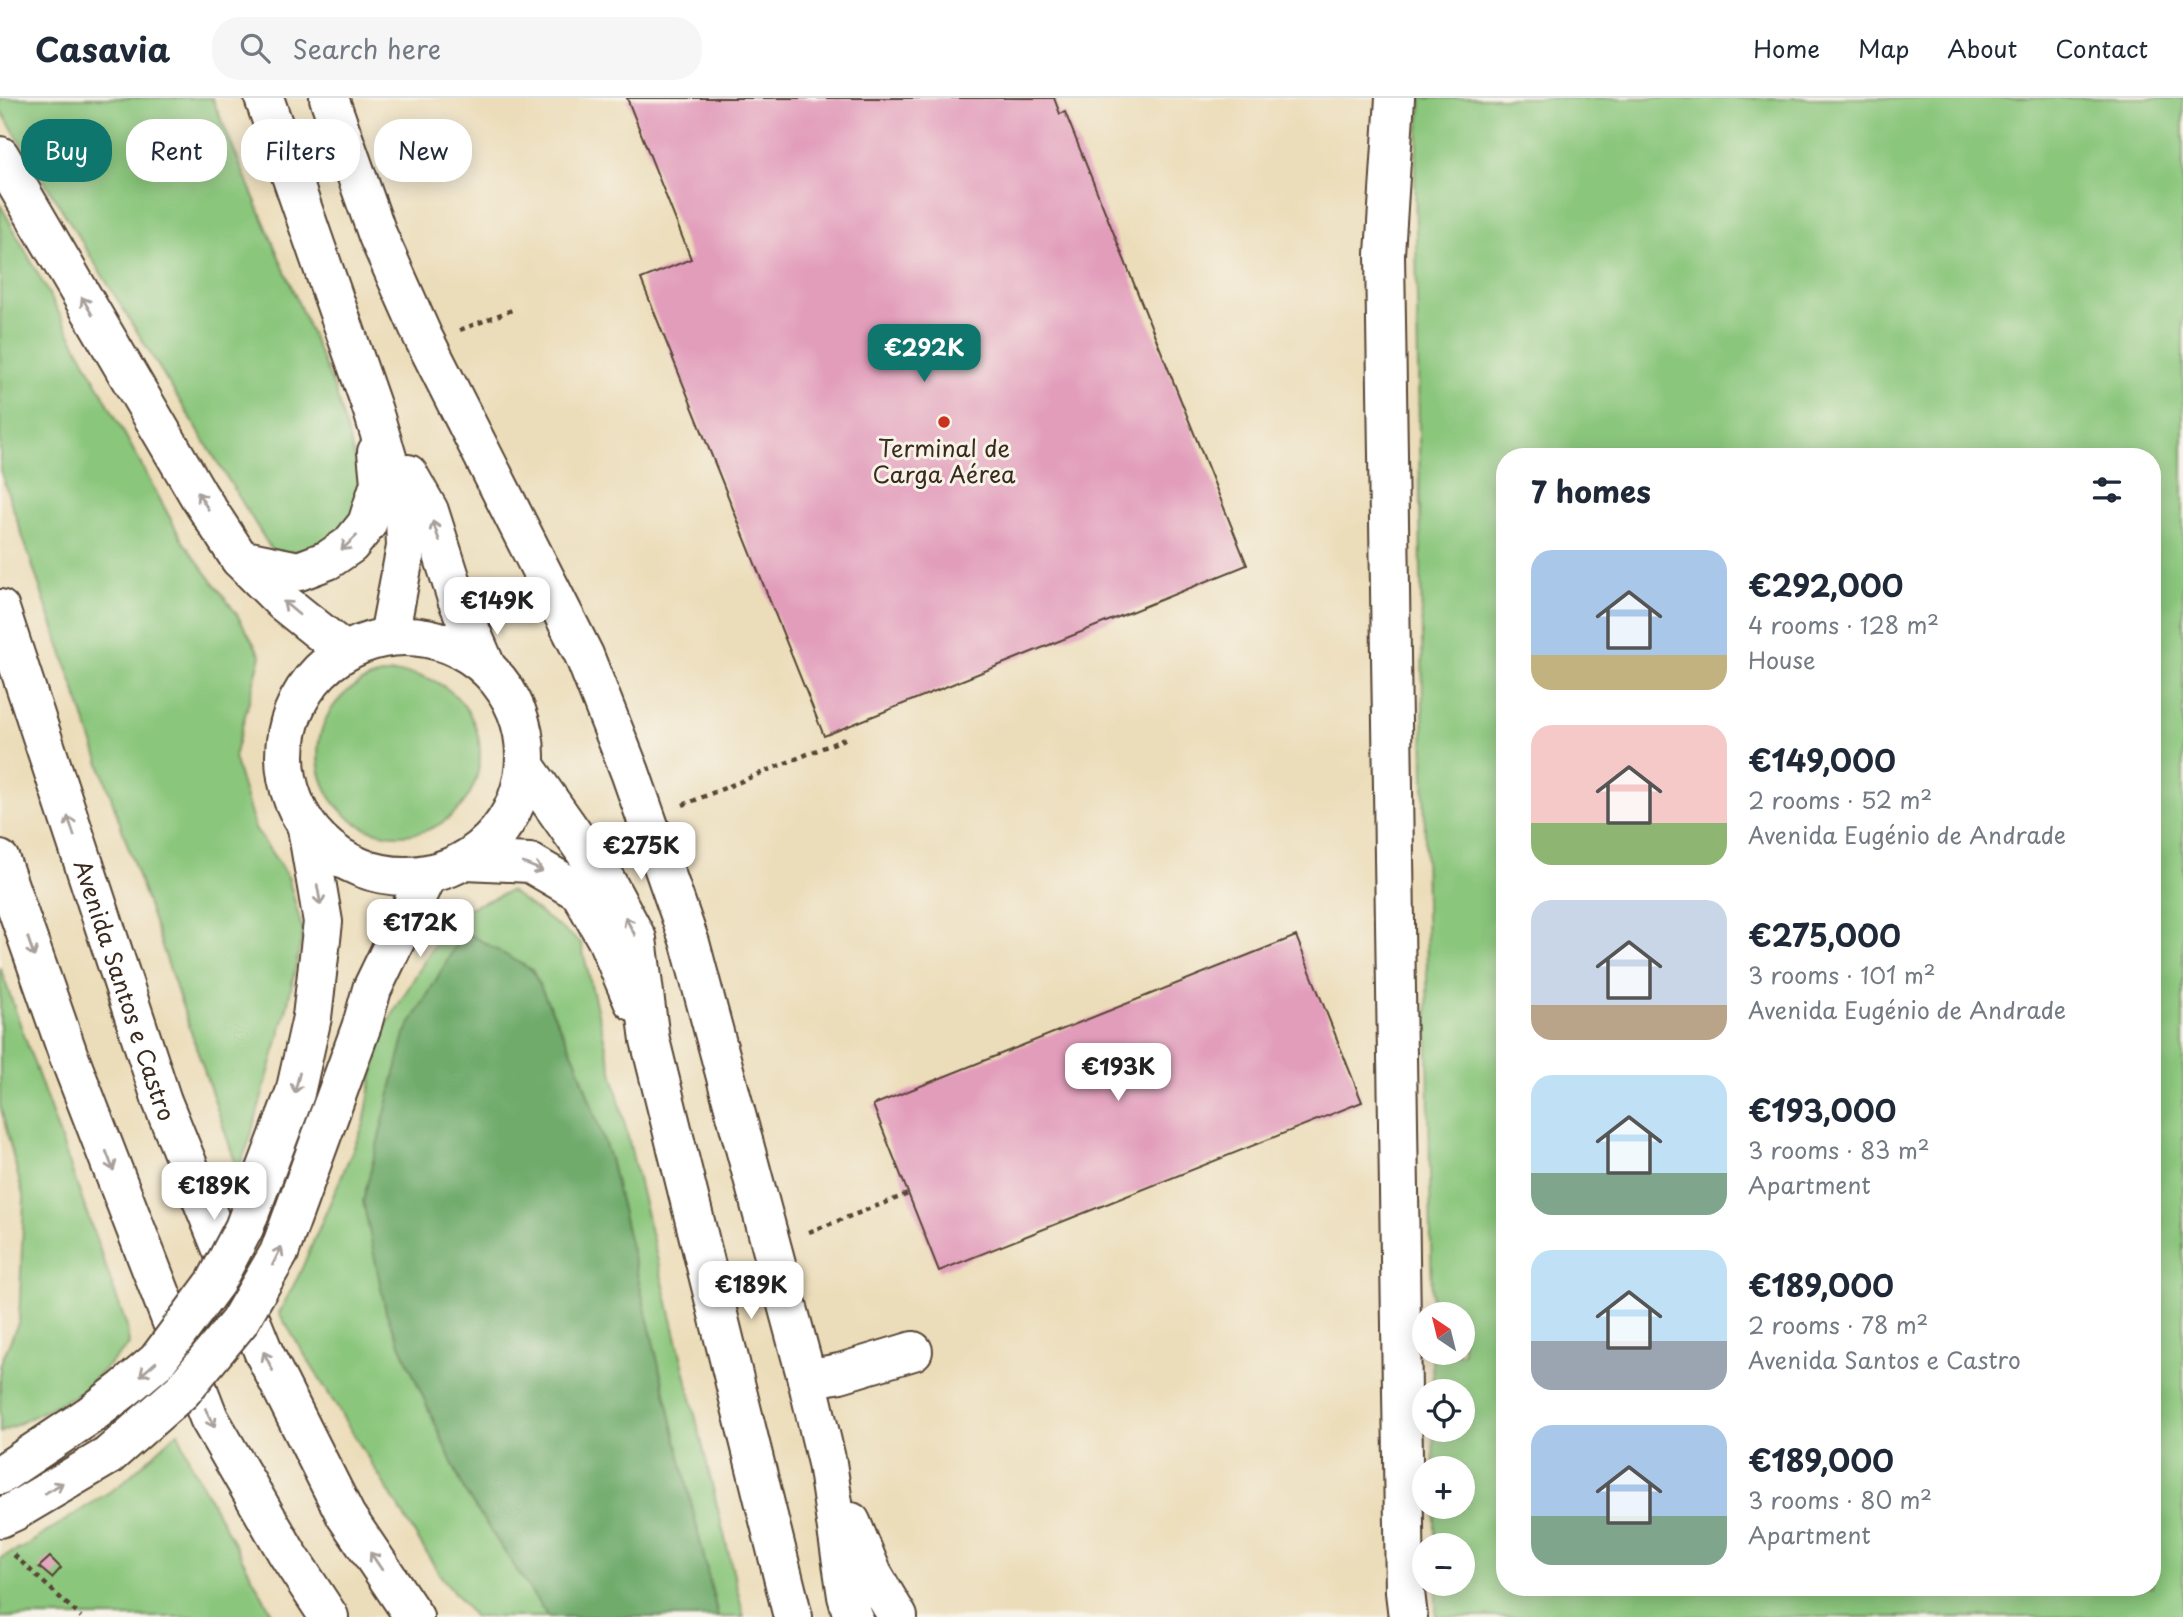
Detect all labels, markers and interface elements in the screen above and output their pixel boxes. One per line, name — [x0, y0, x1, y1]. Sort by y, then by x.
search box — [212, 17, 702, 80]
text: Casavia — [35, 23, 170, 73]
icon: search — [236, 29, 274, 67]
text: Search here — [292, 29, 441, 68]
text: Home — [1753, 30, 1820, 66]
text: Map — [1858, 30, 1909, 66]
text: About — [1947, 30, 2017, 66]
text: Contact — [2055, 30, 2148, 66]
chip: Buy — [21, 119, 112, 182]
chip: Rent — [126, 119, 227, 182]
chip: Filters — [241, 119, 360, 182]
chip: New — [374, 119, 472, 182]
one-way arrow — [79, 296, 93, 316]
pin: €292K — [875, 324, 973, 384]
text: €292K — [884, 329, 964, 364]
marker: Terminal de Carga Aérea — [936, 414, 952, 430]
place label: Terminal de Carga Aérea — [873, 430, 1016, 491]
text: 7 homes — [1531, 468, 1651, 513]
icon: filters — [2088, 471, 2126, 509]
one-way arrow — [195, 492, 209, 512]
one-way arrow — [429, 521, 441, 543]
one-way arrow — [341, 535, 358, 552]
text: €292,000 — [1748, 562, 1903, 607]
pin: €149K — [448, 578, 546, 637]
icon: home — [1587, 578, 1671, 662]
text: €149K — [460, 582, 534, 617]
one-way arrow — [282, 600, 300, 616]
text: 4 rooms · 128 m² — [1748, 607, 1939, 642]
text: House — [1748, 642, 1815, 677]
text: €149,000 — [1748, 737, 1896, 782]
icon: home — [1587, 753, 1671, 837]
text: 2 rooms · 52 m² — [1748, 782, 1932, 817]
one-way arrow — [64, 815, 77, 837]
text: Avenida Eugénio de Andrade — [1748, 817, 2066, 852]
pin: €275K — [592, 822, 690, 882]
text: €275K — [602, 827, 680, 862]
street label: Avenida Santos e Castro — [66, 855, 186, 1126]
one-way arrow — [522, 862, 543, 875]
one-way arrow — [313, 883, 326, 906]
pin: €172K — [371, 900, 469, 959]
text: €172K — [383, 904, 457, 939]
text: €275,000 — [1748, 912, 1901, 957]
one-way arrow — [623, 916, 637, 937]
icon: home — [1587, 928, 1671, 1012]
one-way arrow — [26, 936, 38, 958]
text: 3 rooms · 101 m² — [1748, 957, 1936, 992]
text: Avenida Eugénio de Andrade — [1748, 992, 2066, 1027]
pin: €193K — [1069, 1044, 1167, 1103]
text: €193K — [1081, 1048, 1155, 1083]
one-way arrow — [290, 1071, 303, 1094]
text: €193,000 — [1748, 1087, 1896, 1132]
icon: home — [1587, 1103, 1671, 1187]
text: 3 rooms · 83 m² — [1748, 1132, 1930, 1167]
one-way arrow — [104, 1149, 117, 1171]
pin: €189K — [165, 1162, 263, 1222]
text: €189K — [178, 1167, 250, 1202]
text: Apartment — [1748, 1167, 1871, 1202]
one-way arrow — [270, 1246, 284, 1267]
pin: €189K — [702, 1262, 800, 1321]
text: €189,000 — [1748, 1262, 1894, 1307]
text: €189K — [715, 1266, 787, 1301]
icon: home — [1587, 1278, 1671, 1362]
north arrow — [1412, 1302, 1475, 1365]
map controls — [1412, 1302, 1475, 1596]
text: 2 rooms · 78 m² — [1748, 1307, 1928, 1342]
text: Avenida Santos e Castro — [1748, 1342, 2021, 1377]
one-way arrow — [260, 1351, 274, 1372]
one-way arrow — [139, 1361, 157, 1377]
button: locate — [1412, 1379, 1475, 1442]
one-way arrow — [204, 1407, 217, 1428]
text: €189,000 — [1748, 1437, 1894, 1482]
icon: home — [1587, 1453, 1671, 1537]
button: + — [1412, 1456, 1475, 1519]
one-way arrow — [44, 1480, 64, 1494]
text: 3 rooms · 80 m² — [1748, 1482, 1932, 1517]
text: Apartment — [1748, 1517, 1871, 1552]
button: − — [1412, 1533, 1475, 1596]
one-way arrow — [369, 1551, 383, 1571]

